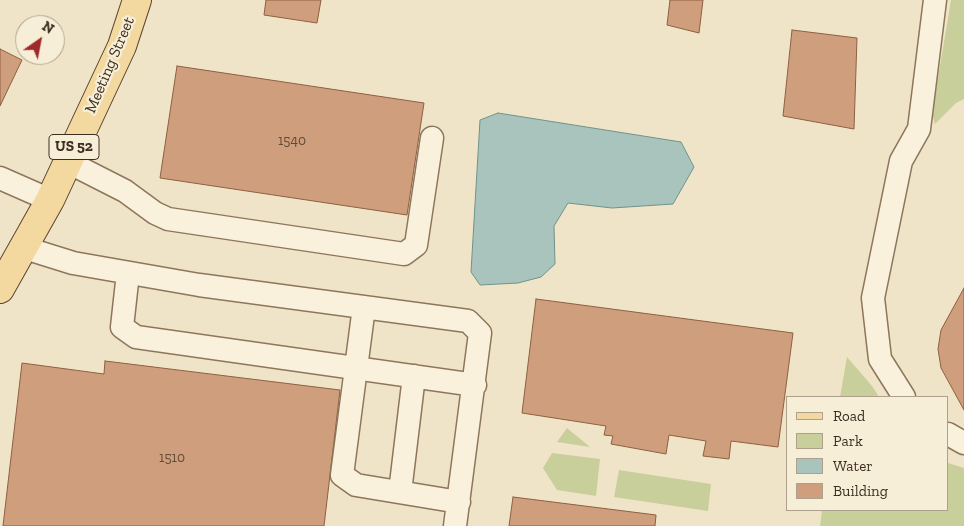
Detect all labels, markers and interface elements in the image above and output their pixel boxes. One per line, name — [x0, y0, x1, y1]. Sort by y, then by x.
street label: Meeting Street — [81, 14, 139, 116]
north arrow — [15, 15, 65, 65]
text: N — [39, 18, 57, 38]
house number: 1540 — [278, 133, 306, 149]
road number: US 52 — [49, 134, 99, 160]
legend — [786, 396, 949, 511]
text: Road — [833, 407, 865, 425]
text: Park — [833, 432, 863, 450]
house number: 1510 — [159, 450, 185, 466]
text: Water — [833, 457, 873, 475]
text: Building — [833, 482, 888, 500]

